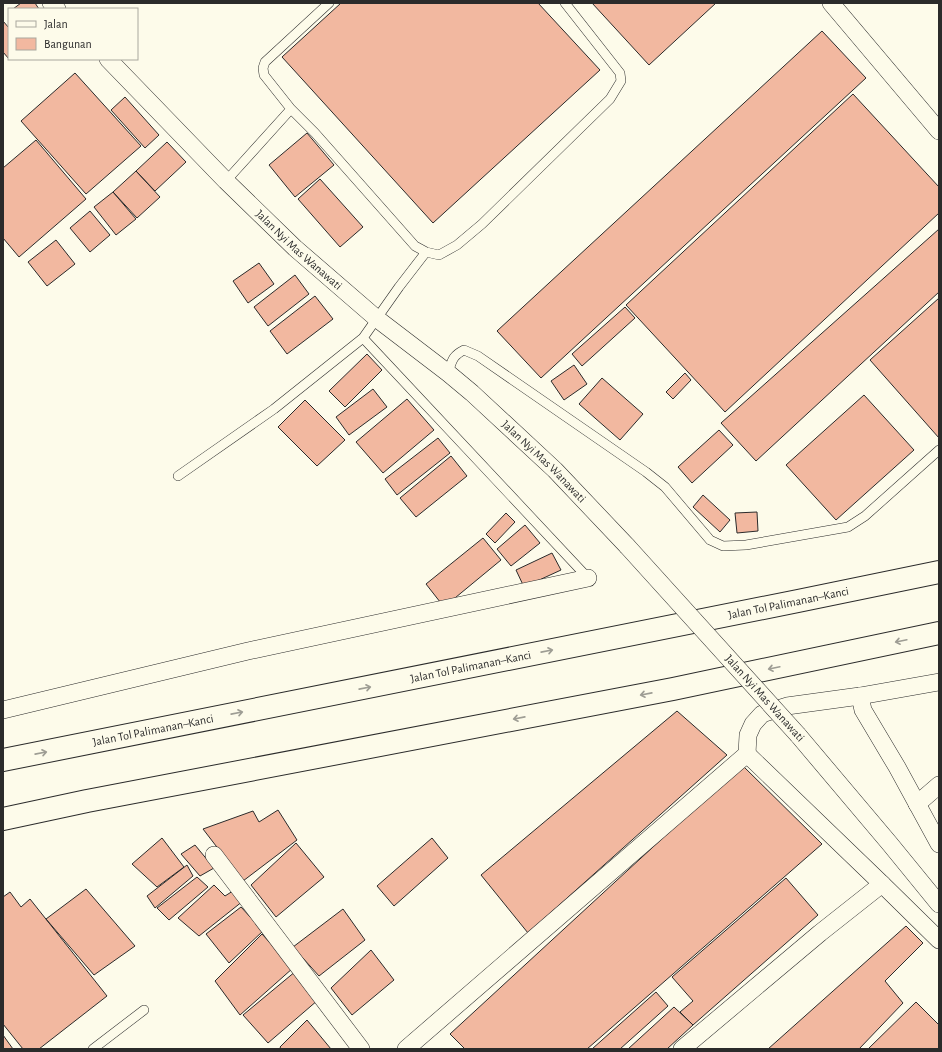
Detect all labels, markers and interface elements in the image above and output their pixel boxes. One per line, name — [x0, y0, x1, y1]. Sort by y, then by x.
legend — [8, 8, 138, 60]
text: Jalan — [44, 18, 68, 30]
text: Bangunan — [44, 38, 92, 50]
street label: Jalan Nyi Mas Wanawati — [254, 207, 344, 292]
street label: Jalan Nyi Mas Wanawati — [500, 418, 588, 505]
street label: Jalan Tol Palimanan–Kanci — [727, 585, 850, 621]
one-way arrow — [895, 637, 908, 645]
one-way arrow — [540, 647, 553, 655]
street label: Jalan Tol Palimanan–Kanci — [409, 649, 532, 684]
street label: Jalan Nyi Mas Wanawati — [722, 652, 807, 744]
one-way arrow — [768, 664, 781, 672]
one-way arrow — [358, 683, 371, 691]
one-way arrow — [640, 690, 653, 698]
one-way arrow — [231, 709, 244, 717]
street label: Jalan Tol Palimanan–Kanci — [92, 712, 214, 748]
one-way arrow — [513, 715, 526, 723]
one-way arrow — [34, 748, 47, 756]

